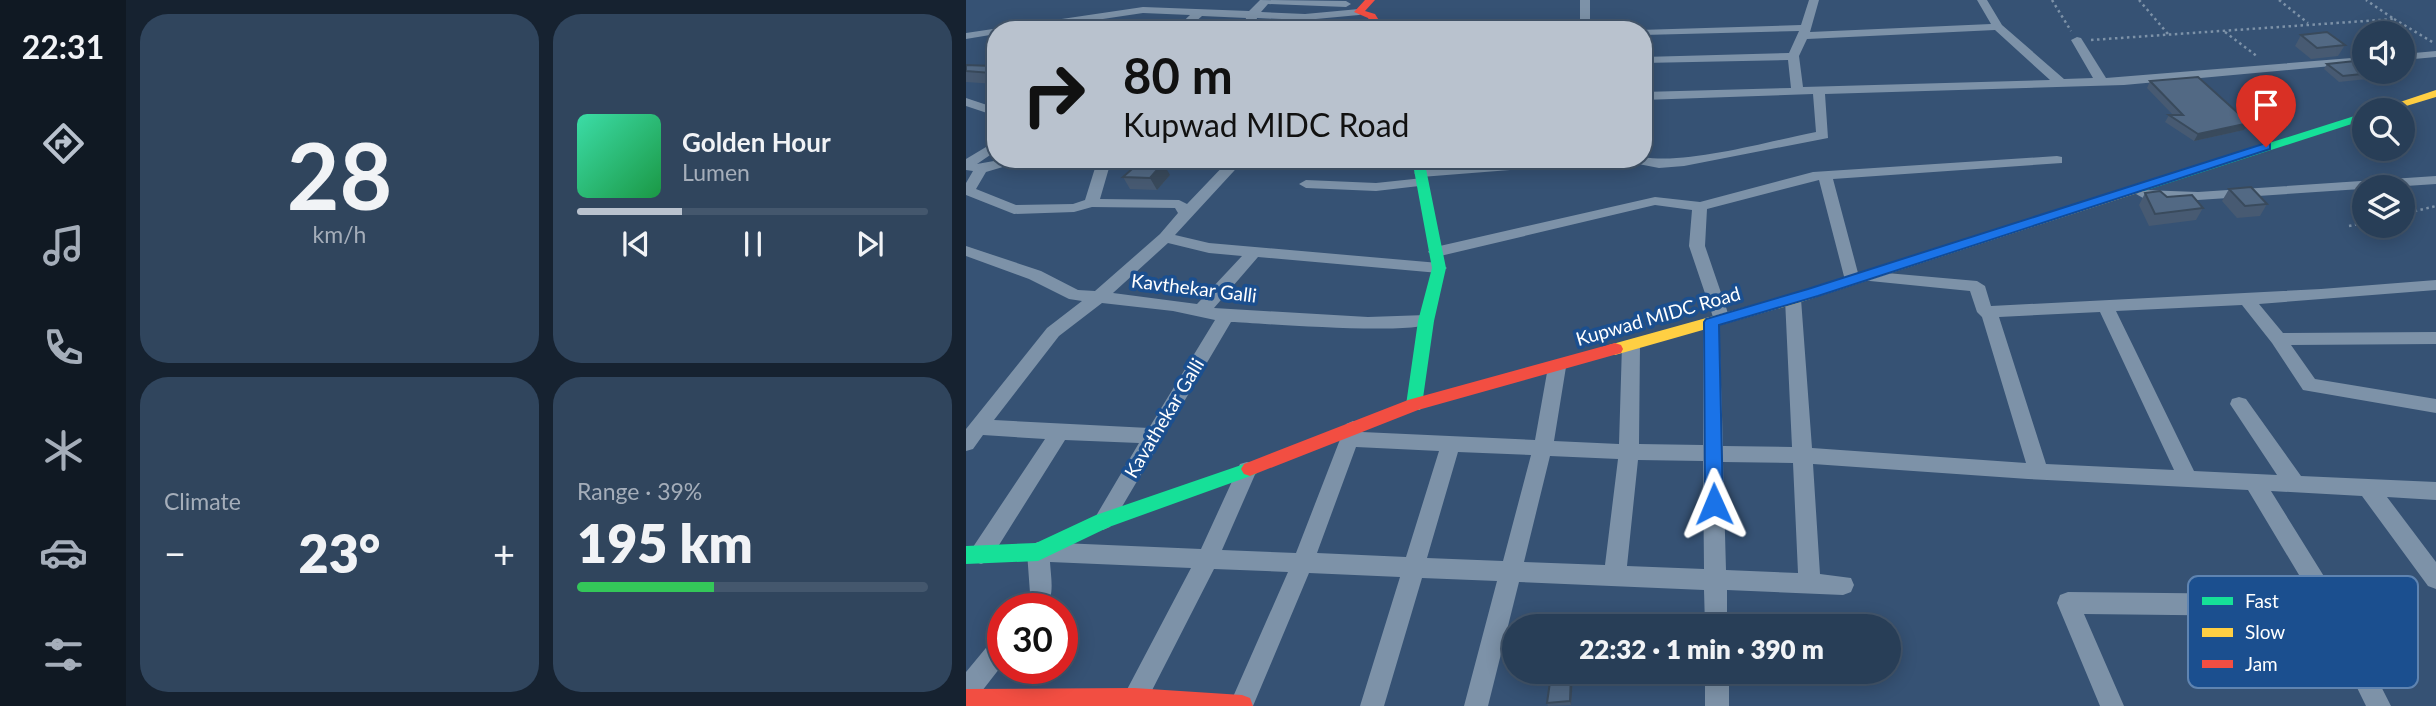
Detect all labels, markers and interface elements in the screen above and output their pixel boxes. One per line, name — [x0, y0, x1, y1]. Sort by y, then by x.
map controls — [2352, 21, 2415, 238]
button: sound — [2352, 21, 2415, 84]
text: 22:31 — [22, 27, 104, 66]
text: 80 m — [1123, 46, 1233, 104]
icon: right — [1008, 49, 1099, 140]
pin — [2236, 75, 2296, 147]
icon: arrive — [2247, 86, 2285, 124]
button: search — [2352, 98, 2415, 161]
text: Kupwad MIDC Road — [1123, 105, 1409, 144]
icon: directions — [39, 119, 88, 168]
text: 28 — [287, 120, 392, 229]
text: Golden Hour — [682, 126, 831, 158]
text: Lumen — [682, 158, 750, 186]
button: layers — [2352, 175, 2415, 238]
text: km/h — [313, 220, 366, 248]
icon: music — [39, 221, 88, 270]
icon: previous — [617, 225, 655, 263]
icon: pause — [734, 225, 772, 263]
icon: next — [851, 225, 889, 263]
street label: Kavthekar Galli — [1130, 268, 1258, 307]
street label: Kupwad MIDC Road — [1573, 281, 1743, 350]
icon: phone — [39, 323, 88, 372]
street label: Kavathekar Galli — [1119, 354, 1208, 482]
icon: climate — [39, 426, 88, 475]
position arrow — [1677, 467, 1751, 541]
text: Range · 39% — [577, 477, 702, 505]
text: Climate — [164, 487, 241, 515]
text: 195 km — [577, 512, 753, 574]
text: 23° — [299, 522, 380, 584]
icon: car — [39, 528, 88, 577]
text: − — [164, 530, 186, 576]
text: + — [493, 530, 515, 576]
legend — [2188, 576, 2418, 688]
text: Fast — [2245, 589, 2279, 612]
speed limit sign: 30 — [987, 593, 1078, 684]
text: Slow — [2245, 620, 2285, 643]
icon: filters — [39, 630, 88, 679]
text: 22:32 · 1 min · 390 m — [1579, 633, 1824, 665]
text: Jam — [2245, 652, 2278, 675]

